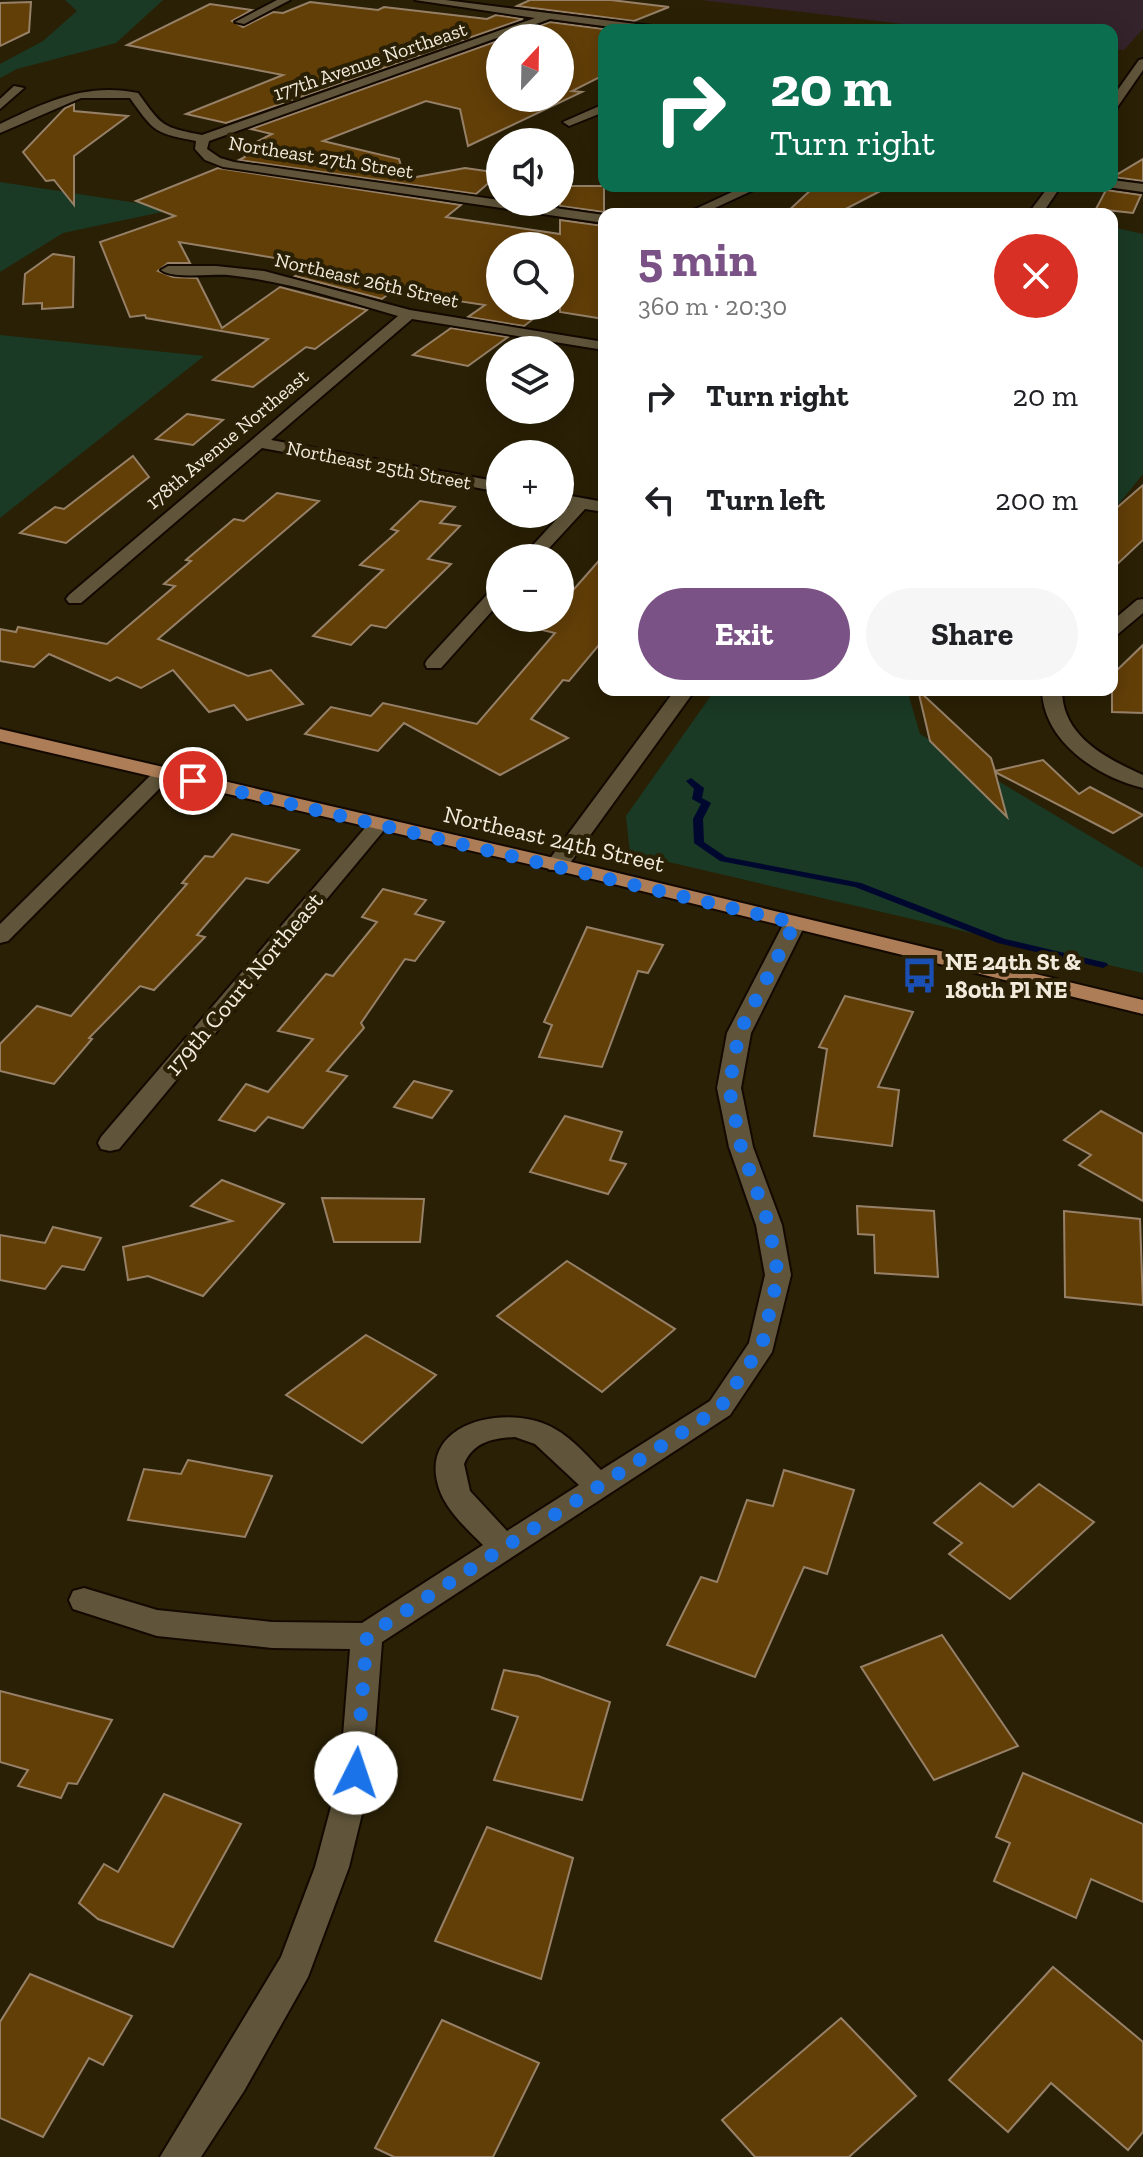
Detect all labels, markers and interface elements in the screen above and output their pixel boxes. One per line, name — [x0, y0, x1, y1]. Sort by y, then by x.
street label: 177th Avenue Northeast — [270, 16, 471, 105]
north arrow — [486, 24, 574, 112]
map controls — [486, 24, 574, 632]
text: 20 m — [770, 53, 892, 120]
icon: right — [638, 56, 742, 160]
text: Turn right — [770, 121, 935, 164]
button: sound — [486, 128, 574, 216]
street label: Northeast 27th Street — [227, 131, 416, 184]
text: 5 min — [638, 231, 757, 288]
button: search — [486, 232, 574, 320]
button: close — [994, 234, 1078, 318]
street label: Northeast 26th Street — [273, 247, 462, 313]
text: 360 m · 20:30 — [638, 290, 787, 322]
button: layers — [486, 336, 574, 424]
street label: 178th Avenue Northeast — [141, 364, 314, 514]
icon: right — [638, 374, 682, 418]
text: Turn right — [706, 378, 848, 414]
text: 20 m — [1013, 378, 1078, 414]
street label: Northeast 25th Street — [285, 435, 474, 495]
button: + — [486, 440, 574, 528]
icon: left — [638, 478, 682, 522]
text: Turn left — [706, 482, 825, 518]
text: 200 m — [995, 482, 1078, 518]
button: − — [486, 544, 574, 632]
button: Exit — [638, 588, 850, 680]
button: Share — [866, 588, 1078, 680]
pin — [159, 747, 227, 815]
icon: arrive — [171, 759, 215, 803]
street label: Northeast 24th Street — [441, 799, 667, 878]
street label: 179th Court Northeast — [158, 886, 329, 1081]
place label: NE 24th St & 180th Pl NE — [945, 947, 1081, 1004]
bus stop icon: NE 24th St & 180th Pl NE — [900, 957, 938, 995]
position arrow — [314, 1731, 398, 1815]

